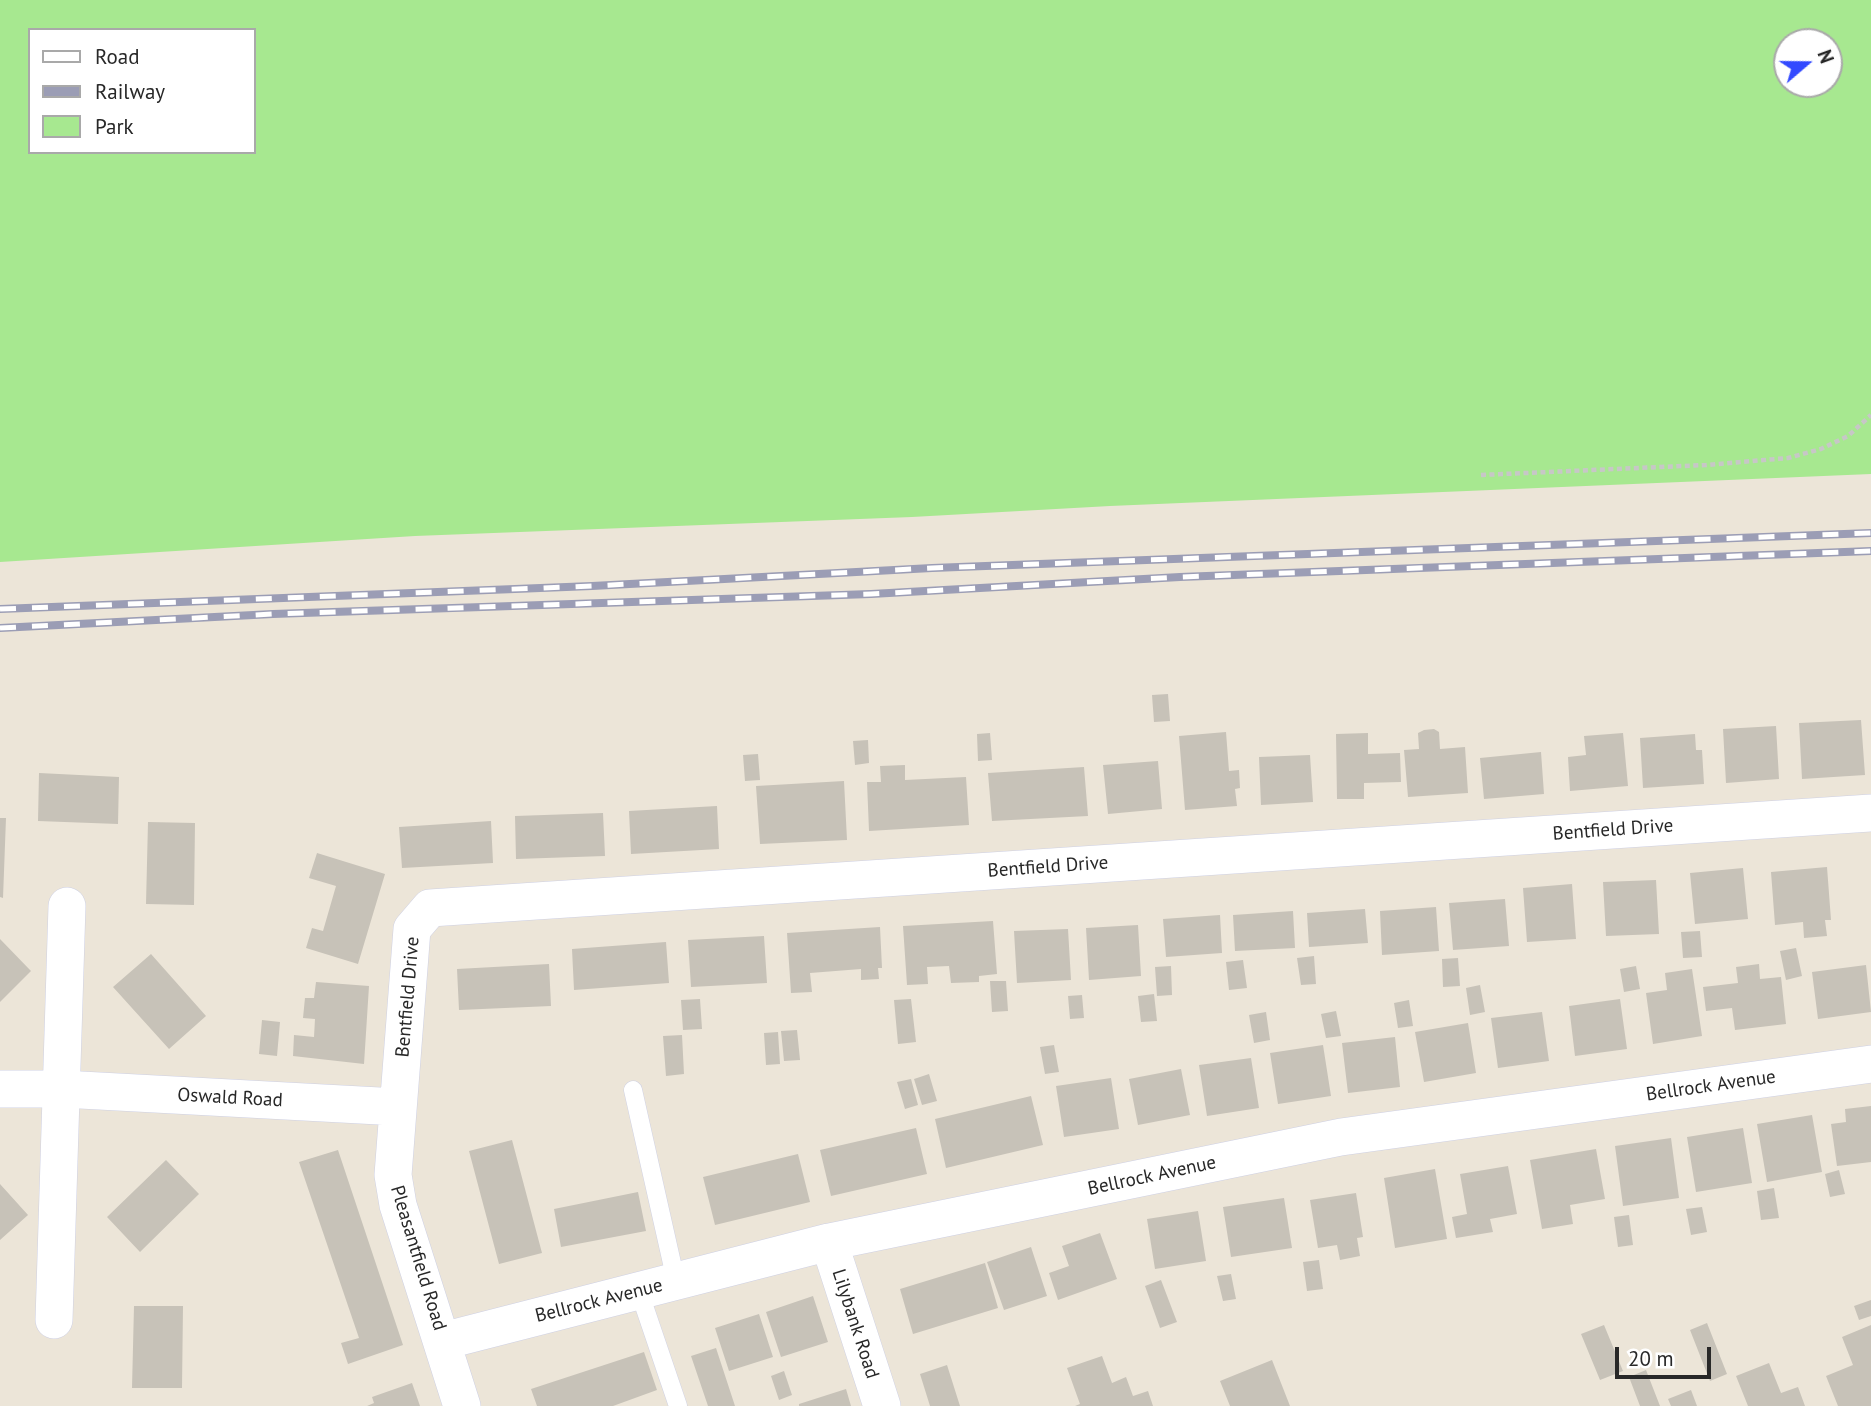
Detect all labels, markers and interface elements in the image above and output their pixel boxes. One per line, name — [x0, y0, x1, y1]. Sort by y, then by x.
legend — [28, 28, 256, 154]
north arrow — [1773, 28, 1843, 98]
text: Road — [95, 43, 139, 70]
text: N — [1812, 47, 1839, 66]
text: Railway — [95, 78, 165, 105]
text: Park — [95, 113, 134, 140]
street label: Bentfield Drive — [1552, 814, 1674, 846]
street label: Bentfield Drive — [987, 851, 1109, 883]
street label: Bentfield Drive — [391, 936, 425, 1058]
street label: Bellrock Avenue — [1645, 1066, 1777, 1106]
street label: Oswald Road — [177, 1084, 283, 1112]
street label: Bellrock Avenue — [1086, 1151, 1218, 1201]
street label: Pleasantfield Road — [385, 1183, 451, 1333]
street label: Lilybank Road — [827, 1266, 883, 1382]
street label: Bellrock Avenue — [533, 1274, 665, 1328]
scale bar — [1619, 1332, 1715, 1376]
text: 20 m — [1628, 1345, 1674, 1372]

